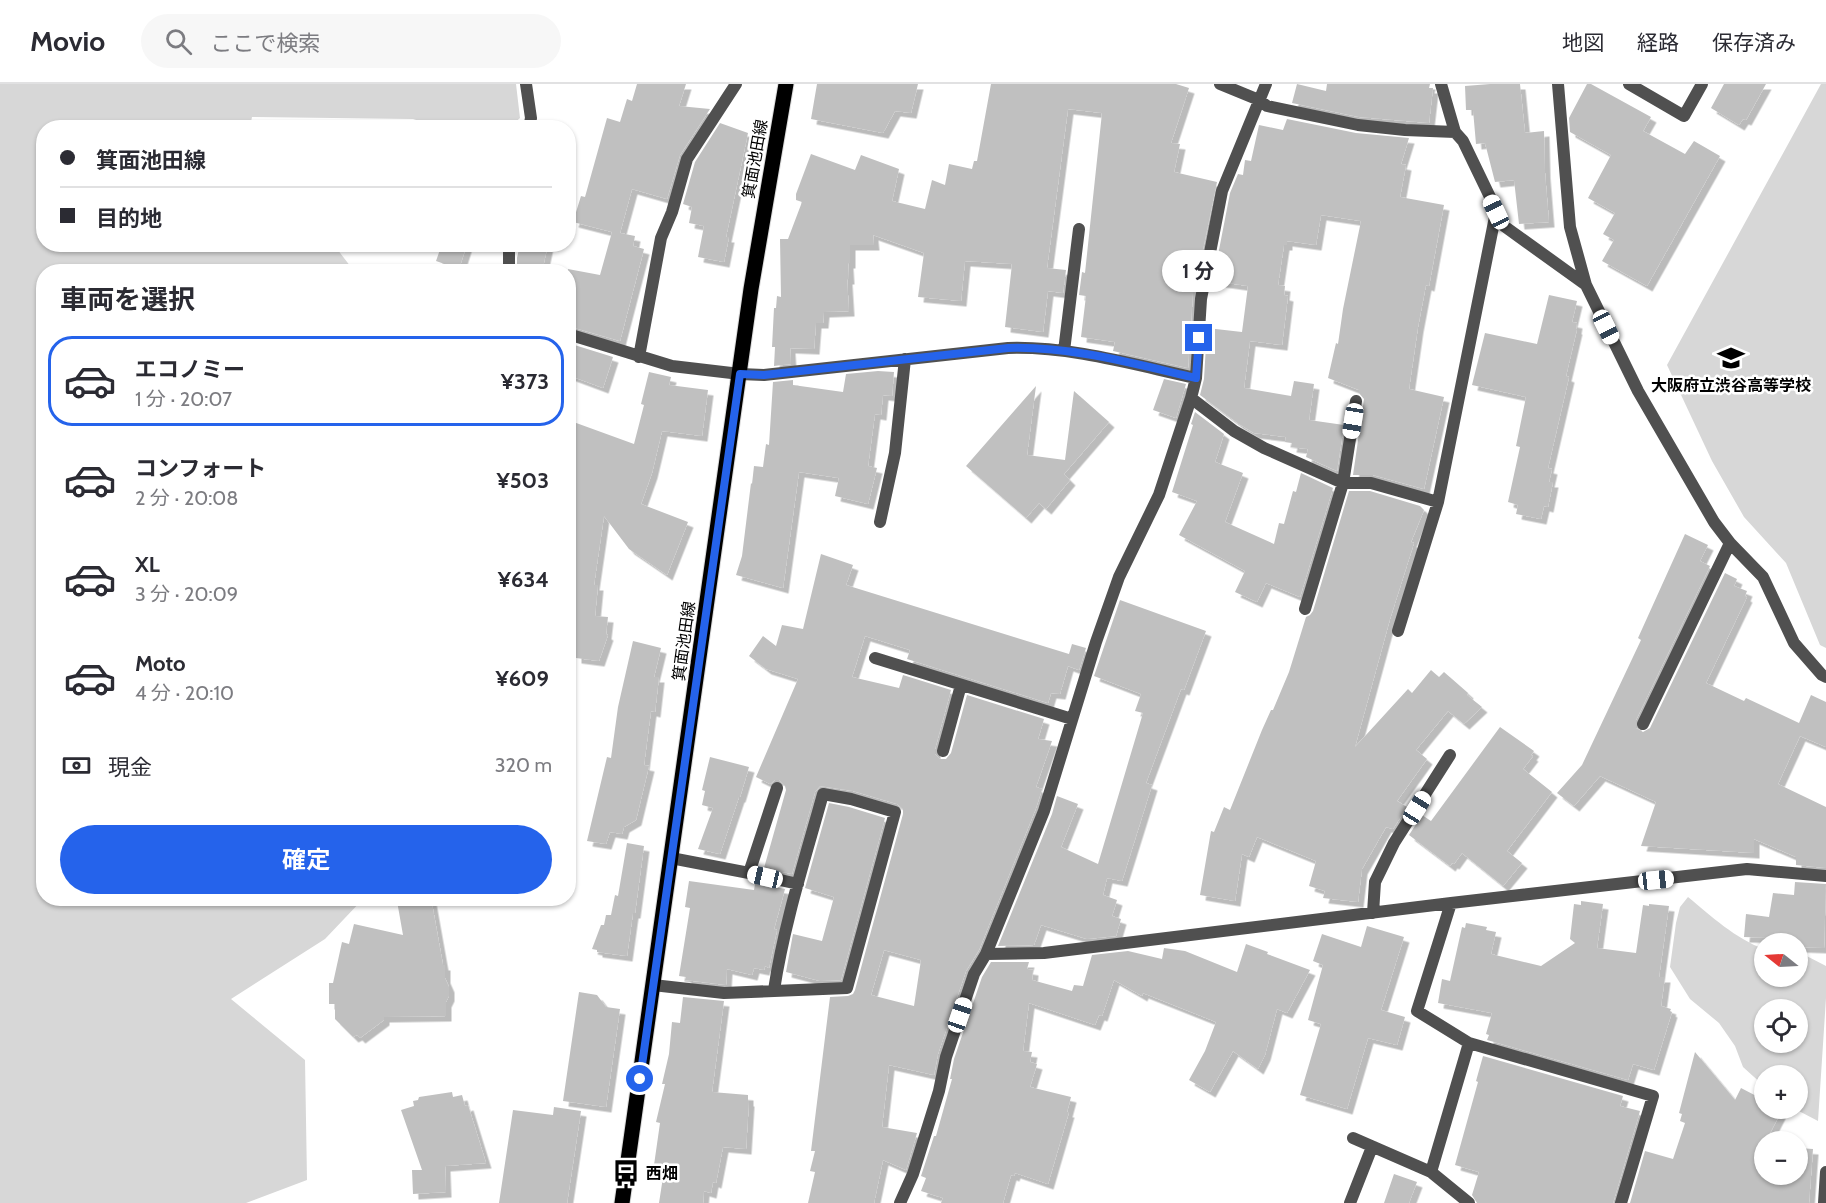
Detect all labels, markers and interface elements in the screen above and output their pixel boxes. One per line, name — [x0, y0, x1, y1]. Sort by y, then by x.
search box — [141, 14, 561, 68]
text: Movio — [30, 24, 105, 58]
icon: search — [162, 25, 195, 58]
text: ここで検索 — [210, 30, 320, 57]
text: 地図 — [1562, 30, 1604, 55]
text: 経路 — [1637, 30, 1679, 55]
text: 保存済み — [1712, 30, 1796, 55]
street label: 箕面池田線 — [739, 118, 771, 200]
text: 箕面池田線 — [96, 147, 206, 174]
car — [1480, 192, 1512, 232]
text: 目的地 — [96, 205, 162, 232]
callout: 1 分 — [1163, 251, 1235, 293]
text: 1 分 — [1182, 259, 1214, 283]
text: 車両を選択 — [60, 283, 195, 316]
car — [1590, 307, 1622, 347]
route end — [1185, 324, 1212, 351]
school or university icon: 大阪府立渋谷高等学校 — [1716, 343, 1746, 373]
icon: car — [63, 354, 117, 408]
text: エコノミー — [135, 356, 245, 383]
text: ¥373 — [501, 368, 549, 395]
place label: 大阪府立渋谷高等学校 — [1651, 376, 1811, 395]
text: 1 分 · 20:07 — [135, 387, 232, 411]
car — [1341, 402, 1365, 440]
icon: car — [63, 453, 117, 507]
text: コンフォート — [135, 455, 266, 482]
text: ¥503 — [497, 467, 549, 494]
text: 2 分 · 20:08 — [135, 486, 238, 510]
text: XL — [135, 551, 160, 578]
icon: car — [63, 552, 117, 606]
text: ¥634 — [498, 566, 549, 593]
text: 3 分 · 20:09 — [135, 582, 238, 606]
street label: 箕面池田線 — [669, 600, 699, 682]
text: Moto — [135, 650, 186, 677]
icon: car — [63, 651, 117, 705]
text: ¥609 — [495, 665, 549, 692]
text: 4 分 · 20:10 — [135, 681, 234, 705]
icon: cash — [60, 749, 93, 782]
text: 320 m — [495, 753, 552, 777]
text: 現金 — [108, 754, 152, 781]
car — [1400, 788, 1434, 828]
button: 確定 — [60, 825, 552, 894]
car — [745, 864, 785, 890]
car — [1637, 869, 1675, 891]
north arrow — [1754, 933, 1808, 987]
map controls — [1754, 933, 1808, 1185]
car — [946, 995, 974, 1035]
button: locate — [1754, 999, 1808, 1053]
route start — [626, 1065, 653, 1092]
button: + — [1754, 1065, 1808, 1119]
button: − — [1754, 1131, 1808, 1185]
bus stop icon: 西畑 — [611, 1158, 641, 1188]
place label: 西畑 — [646, 1164, 678, 1183]

